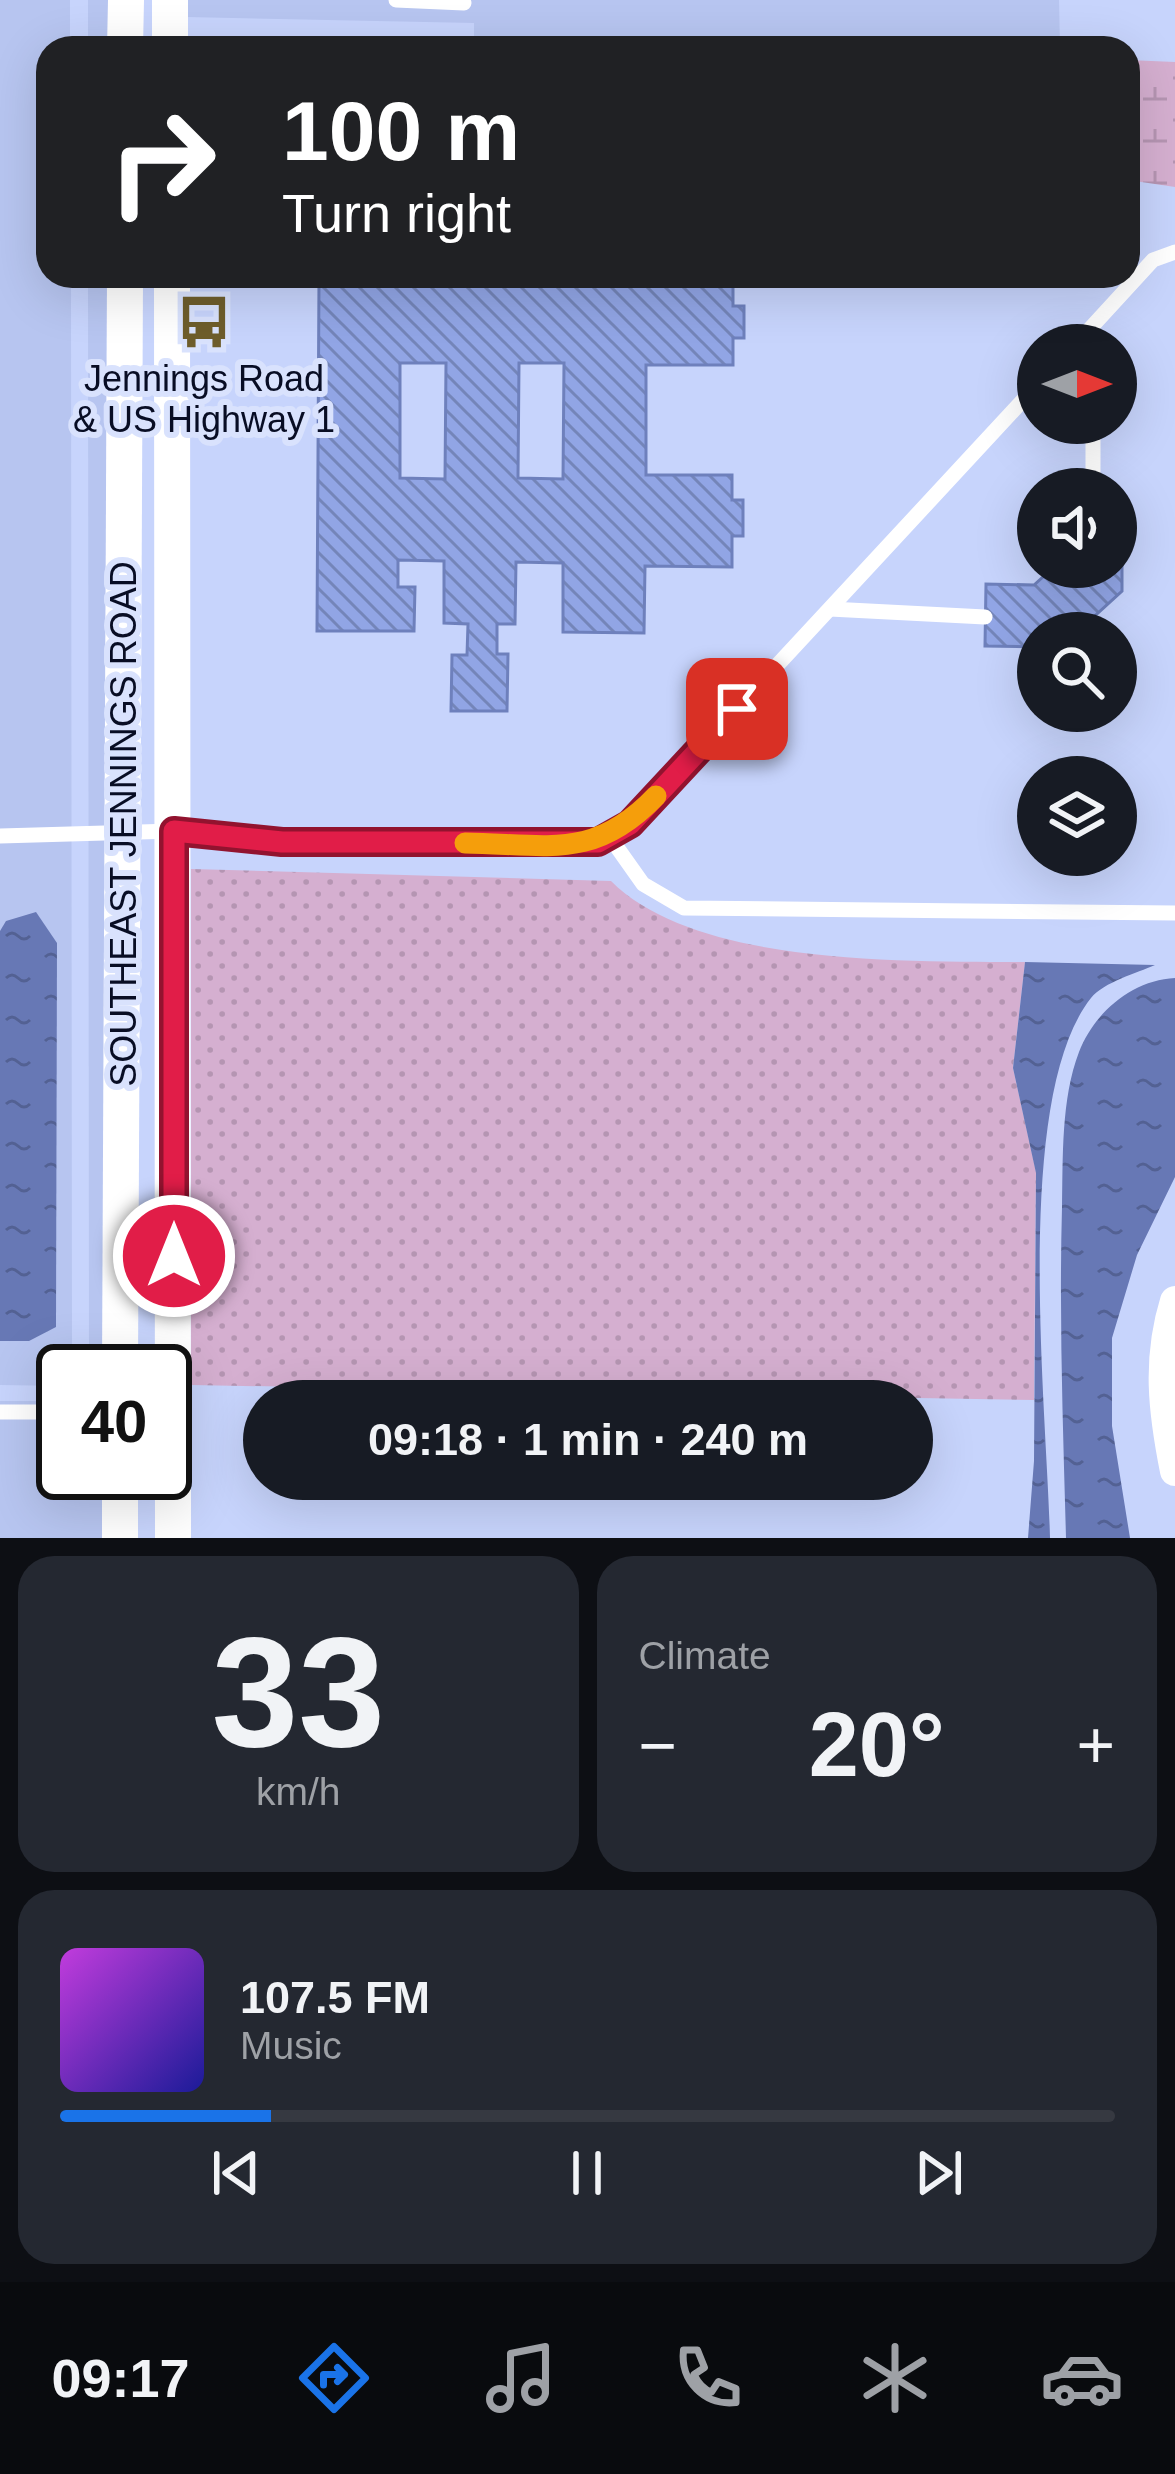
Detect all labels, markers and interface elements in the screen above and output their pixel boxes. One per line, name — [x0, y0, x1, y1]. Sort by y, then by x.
icon: right — [84, 84, 240, 240]
text: 100 m — [282, 84, 520, 178]
text: Turn right — [282, 183, 511, 243]
bus stop icon: Jennings Road & US Highway 1 — [175, 293, 233, 351]
north arrow — [1017, 324, 1137, 444]
map controls — [1017, 324, 1137, 876]
place label: Jennings Road & US Highway 1 — [73, 358, 335, 440]
button: sound — [1017, 468, 1137, 588]
street label: SOUTHEAST JENNINGS ROAD — [103, 561, 144, 1087]
button: search — [1017, 612, 1137, 732]
pin — [686, 658, 788, 760]
icon: arrive — [704, 676, 770, 742]
button: layers — [1017, 756, 1137, 876]
position arrow — [111, 1193, 237, 1319]
speed limit sign: 40 — [36, 1344, 192, 1500]
text: 09:18 · 1 min · 240 m — [368, 1414, 808, 1465]
text: 33 — [211, 1605, 385, 1779]
text: Climate — [639, 1634, 771, 1677]
text: 20° — [809, 1695, 945, 1795]
text: − — [639, 1708, 677, 1782]
text: + — [1076, 1708, 1115, 1782]
text: km/h — [256, 1770, 341, 1813]
text: 107.5 FM — [240, 1972, 430, 2023]
text: Music — [240, 2024, 342, 2067]
icon: previous — [203, 2140, 269, 2206]
icon: pause — [554, 2140, 620, 2206]
icon: next — [906, 2140, 972, 2206]
icon: directions — [292, 2336, 376, 2420]
icon: music — [479, 2336, 563, 2420]
icon: phone — [666, 2336, 750, 2420]
icon: climate — [853, 2336, 937, 2420]
icon: car — [1040, 2336, 1124, 2420]
text: 09:17 — [51, 2348, 190, 2408]

